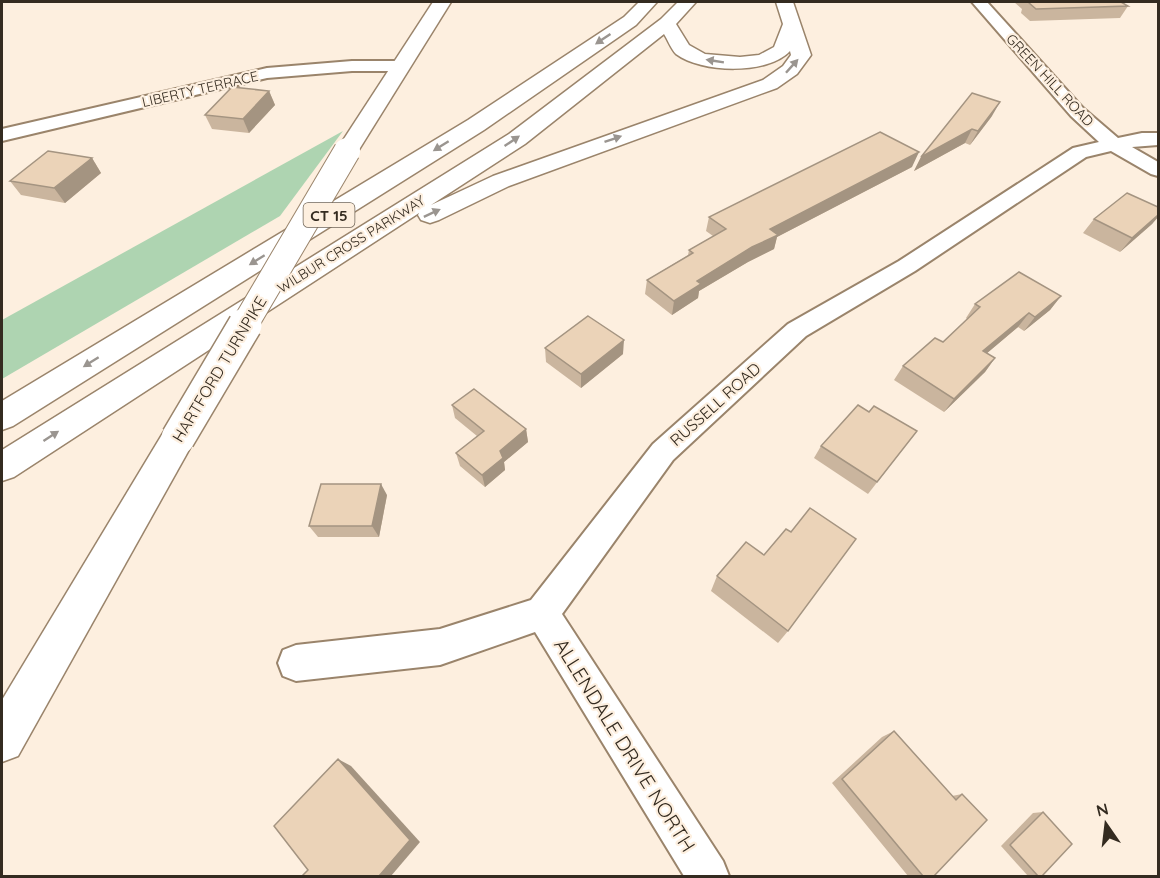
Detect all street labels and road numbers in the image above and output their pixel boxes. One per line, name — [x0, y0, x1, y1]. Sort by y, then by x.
street label: GREEN HILL ROAD — [1002, 30, 1098, 130]
street label: LIBERTY TERRACE — [140, 67, 260, 111]
street label: WILBUR CROSS PARKWAY — [274, 191, 428, 297]
road number: CT 15 — [304, 203, 354, 227]
street label: HARTFORD TURNPIKE — [168, 292, 270, 446]
street label: RUSSELL ROAD — [666, 358, 764, 450]
street label: ALLENDALE DRIVE NORTH — [549, 634, 701, 856]

